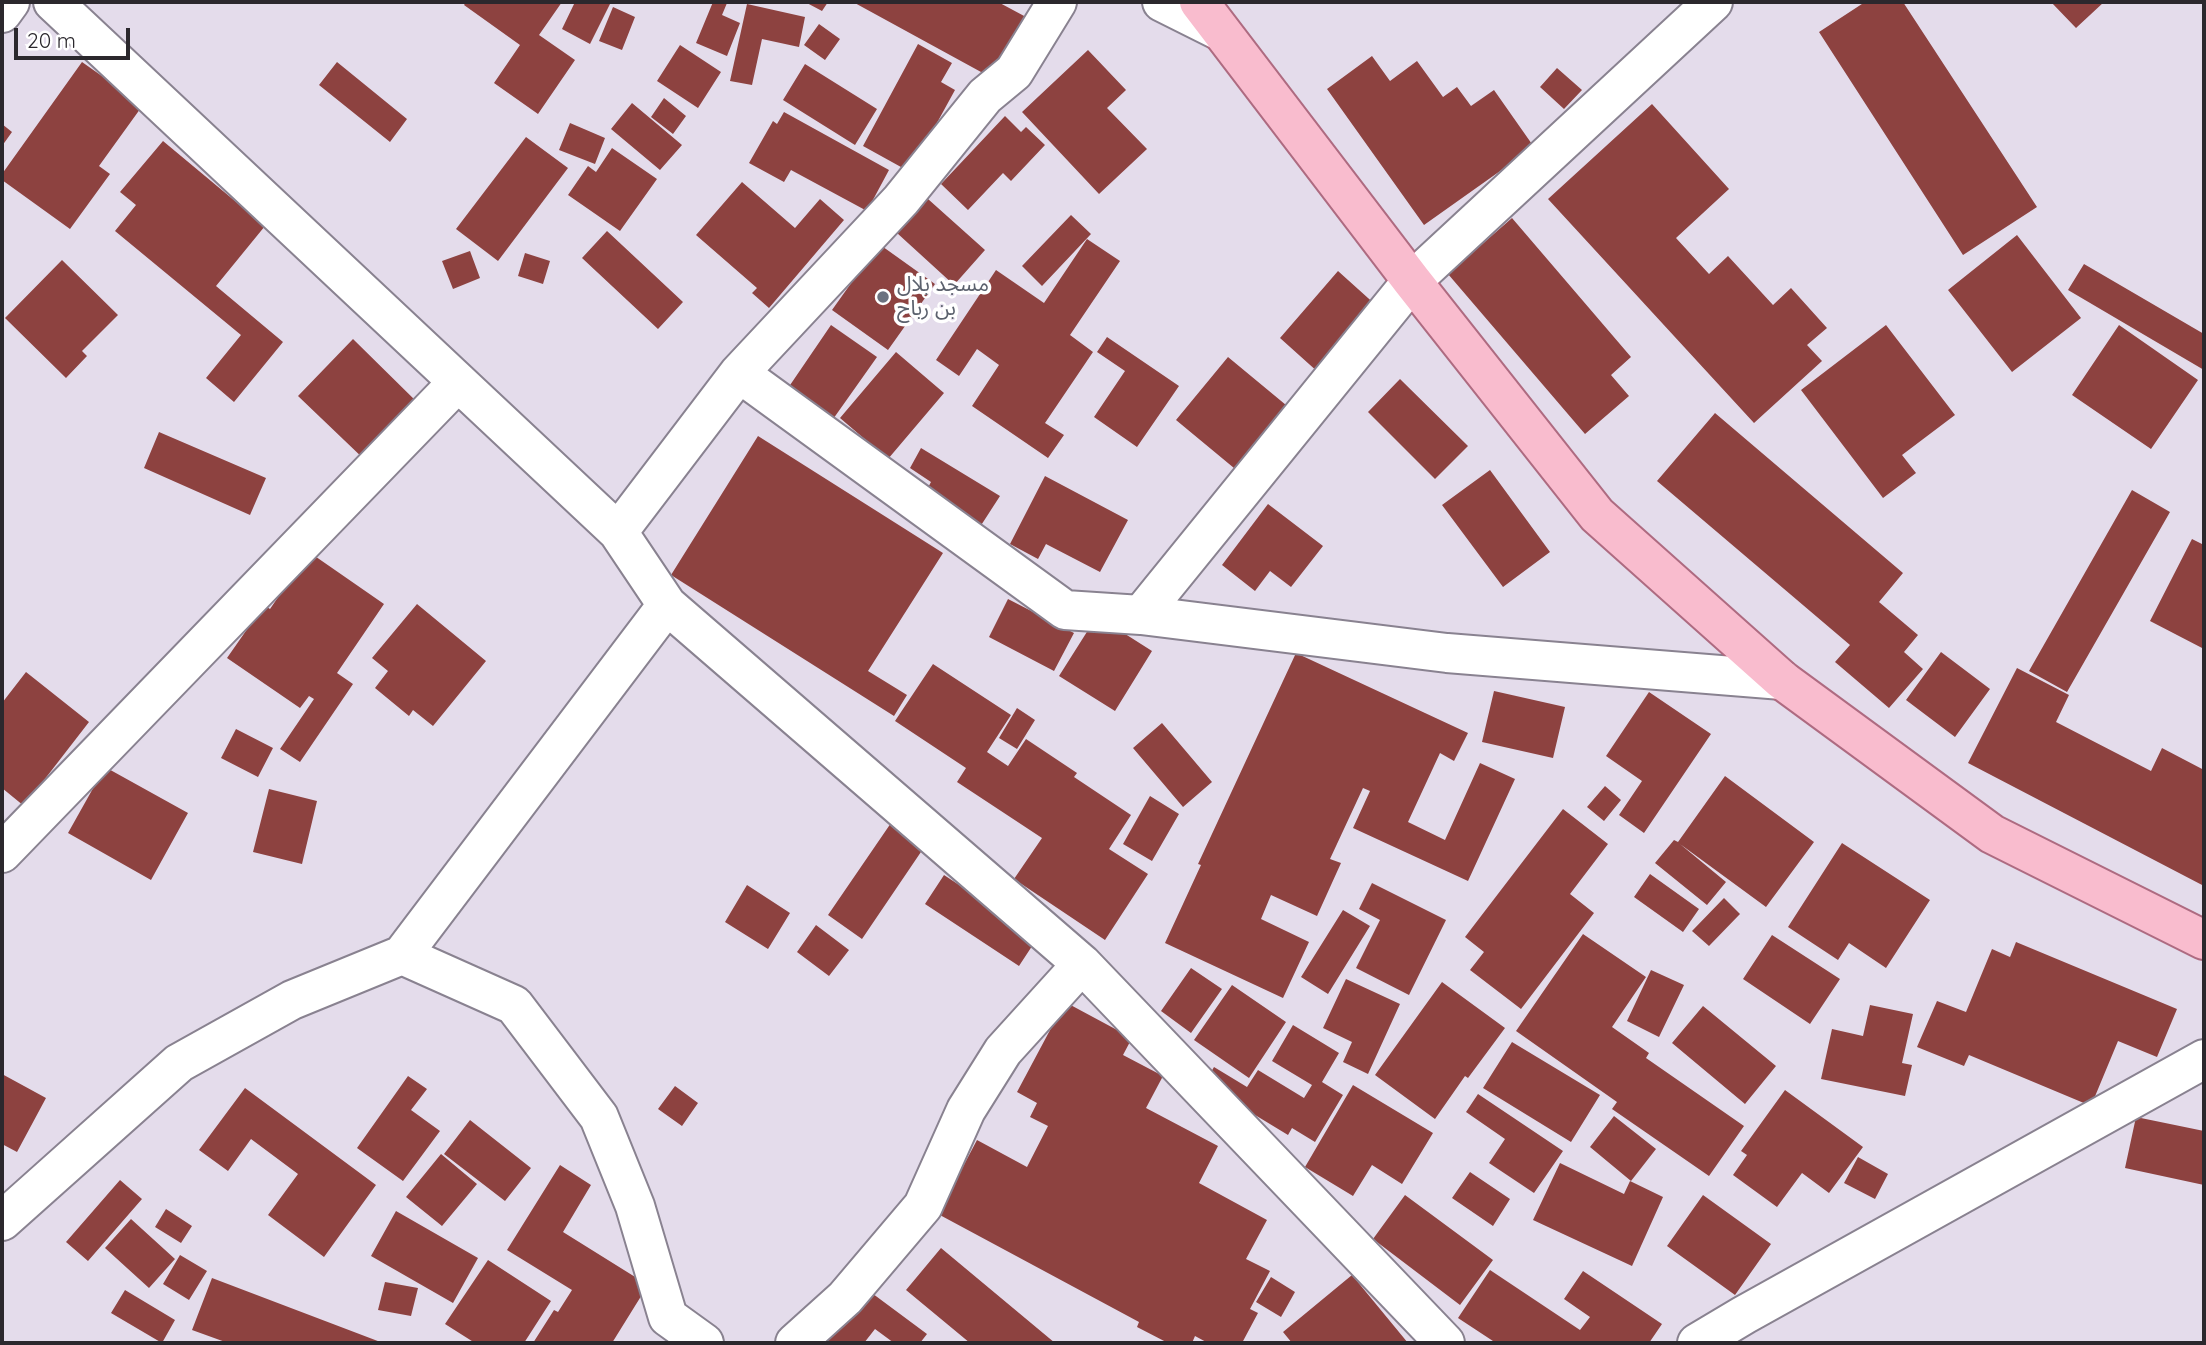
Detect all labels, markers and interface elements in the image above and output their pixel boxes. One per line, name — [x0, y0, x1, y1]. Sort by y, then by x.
scale bar — [18, 14, 133, 58]
text: 20 m — [27, 27, 76, 53]
place label: مسجد بلال بن رباح — [897, 272, 989, 322]
marker: مسجد بلال بن رباح — [875, 289, 891, 305]

